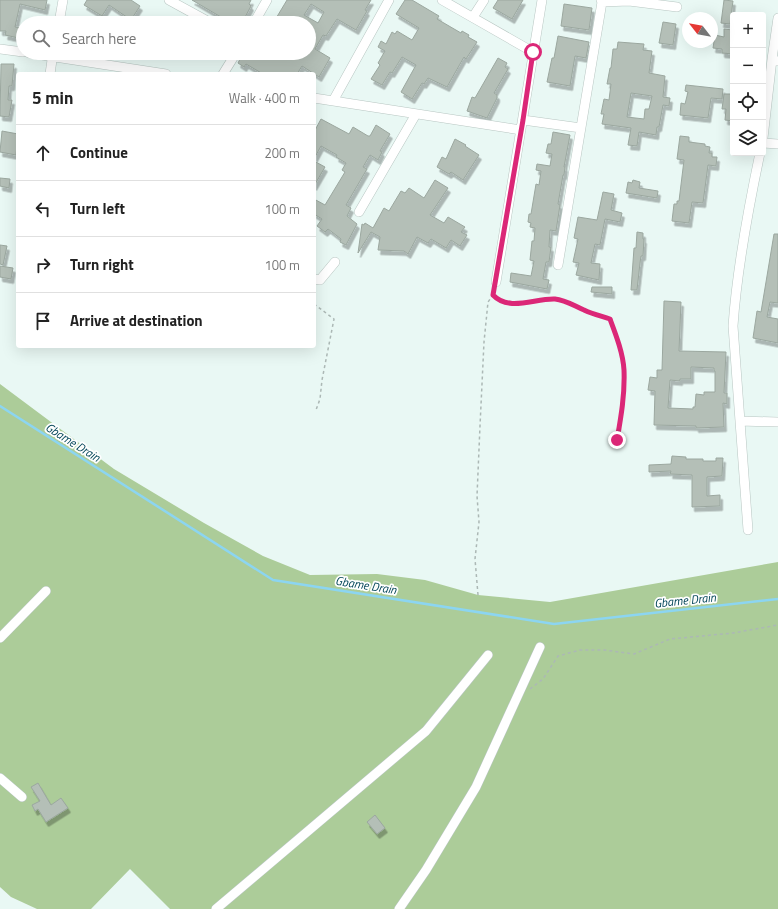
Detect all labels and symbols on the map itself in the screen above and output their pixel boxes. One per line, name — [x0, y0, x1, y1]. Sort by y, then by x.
north arrow — [682, 12, 718, 48]
route start — [524, 43, 542, 61]
water label: Gbame Drain — [42, 418, 105, 467]
route end — [608, 431, 626, 449]
water label: Gbame Drain — [334, 571, 399, 599]
water label: Gbame Drain — [653, 587, 718, 613]

